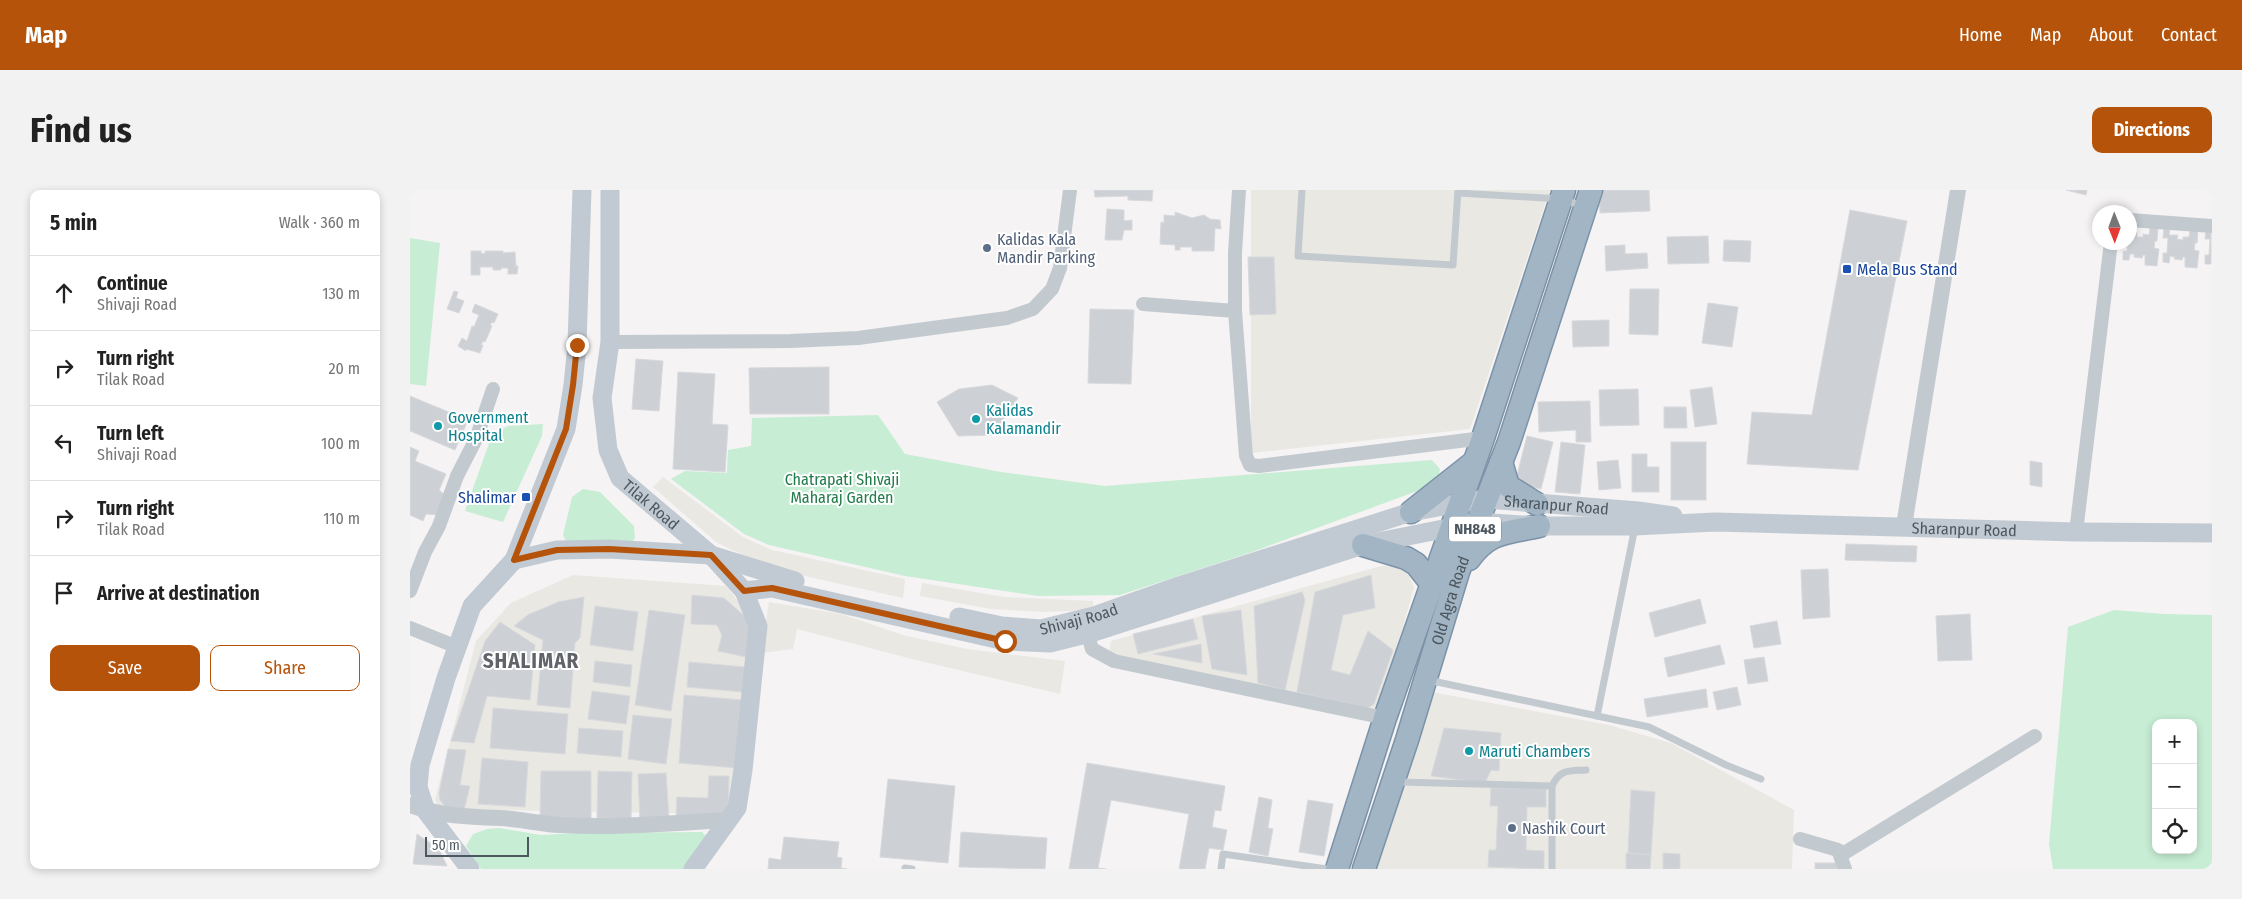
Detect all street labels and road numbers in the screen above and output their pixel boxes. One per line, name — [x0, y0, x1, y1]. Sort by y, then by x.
street label: Tilak Road — [619, 475, 683, 534]
street label: Sharanpur Road — [1503, 491, 1609, 519]
road number: NH848 — [1449, 516, 1501, 542]
street label: Sharanpur Road — [1911, 518, 2017, 540]
street label: Old Agra Road — [1427, 553, 1473, 647]
street label: Shivaji Road — [1038, 599, 1120, 639]

